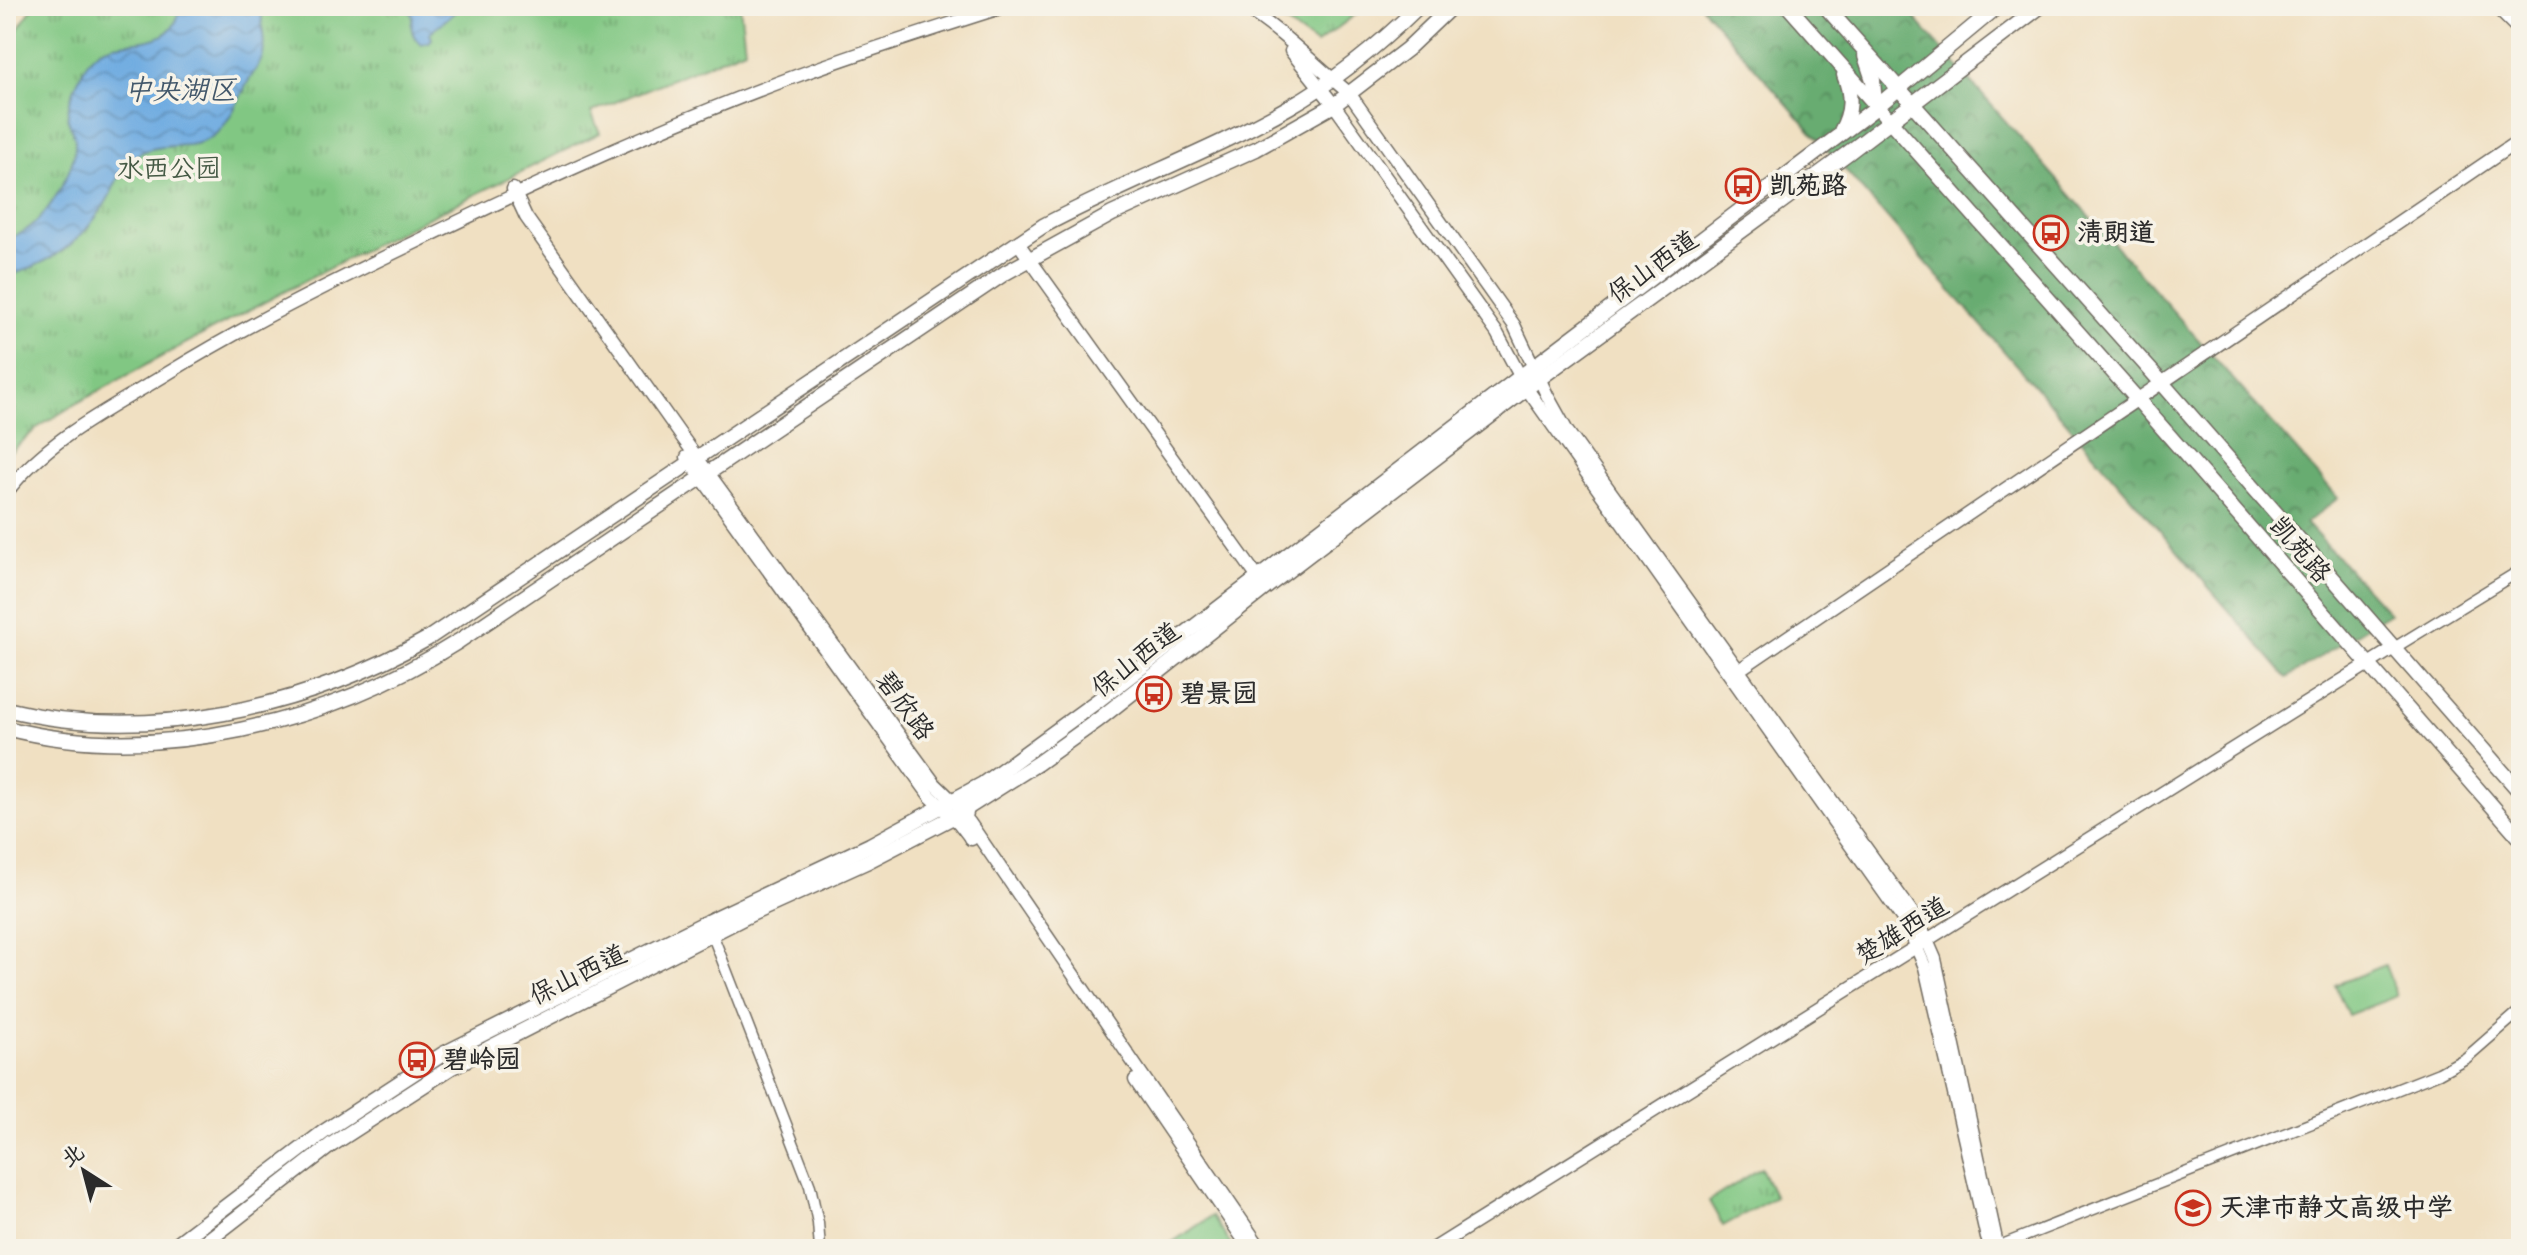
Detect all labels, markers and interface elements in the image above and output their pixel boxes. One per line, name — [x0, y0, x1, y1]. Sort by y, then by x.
water label: 中央湖区 — [124, 74, 238, 106]
park label: 水西公园 — [117, 154, 221, 184]
bus stop icon: 凯苑路 — [1724, 167, 1762, 205]
place label: 凯苑路 — [1769, 171, 1847, 201]
bus stop icon: 清朗道 — [2032, 214, 2070, 252]
place label: 清朗道 — [2077, 218, 2155, 248]
street label: 保山西道 — [1602, 224, 1704, 310]
street label: 凯苑路 — [2263, 511, 2337, 589]
street label: 保山西道 — [1086, 616, 1186, 704]
street label: 碧欣路 — [870, 666, 940, 746]
bus stop icon: 碧景园 — [1135, 675, 1173, 713]
place label: 碧景园 — [1180, 679, 1258, 709]
street label: 楚雄西道 — [1850, 891, 1954, 971]
street label: 保山西道 — [525, 939, 631, 1011]
bus stop icon: 碧岭园 — [398, 1041, 436, 1079]
place label: 碧岭园 — [443, 1045, 521, 1075]
north arrow — [44, 1131, 124, 1211]
text: 北 — [56, 1139, 89, 1173]
school or university icon: 天津市静文高级中学 — [2174, 1189, 2212, 1227]
place label: 天津市静文高级中学 — [2219, 1193, 2453, 1223]

